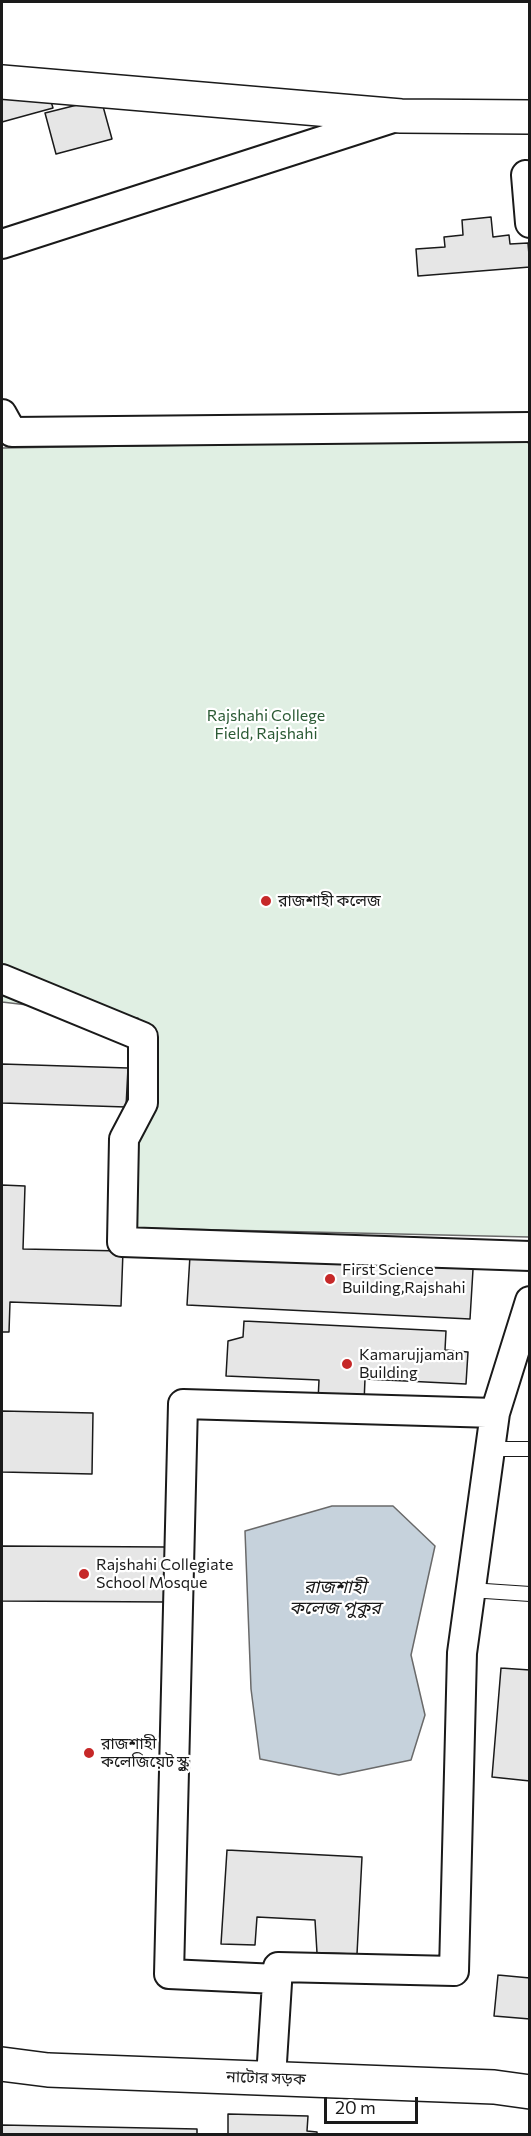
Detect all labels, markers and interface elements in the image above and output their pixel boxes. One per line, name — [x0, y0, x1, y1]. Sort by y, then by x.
park label: Rajshahi College Field, Rajshahi — [207, 706, 325, 744]
place label: রাজশাহী কলেজ — [278, 891, 381, 911]
marker: রাজশাহী কলেজ — [259, 894, 273, 908]
place label: First Science Building,Rajshahi — [342, 1260, 466, 1298]
marker: First Science Building,Rajshahi — [323, 1272, 337, 1286]
place label: Kamarujjaman Building — [359, 1345, 464, 1383]
marker: Kamarujjaman Building — [340, 1357, 354, 1371]
place label: Rajshahi Collegiate School Mosque — [96, 1555, 233, 1593]
marker: Rajshahi Collegiate School Mosque — [77, 1567, 91, 1581]
water label: রাজশাহী কলেজ পুকুর — [289, 1576, 381, 1618]
place label: রাজশাহী কলেজিয়েট স্কুল — [101, 1734, 189, 1772]
marker: রাজশাহী কলেজিয়েট স্কুল — [82, 1746, 96, 1760]
street label: নাটোর সড়ক — [226, 2067, 306, 2089]
scale bar — [327, 2085, 422, 2123]
text: 20 m — [335, 2096, 376, 2118]

